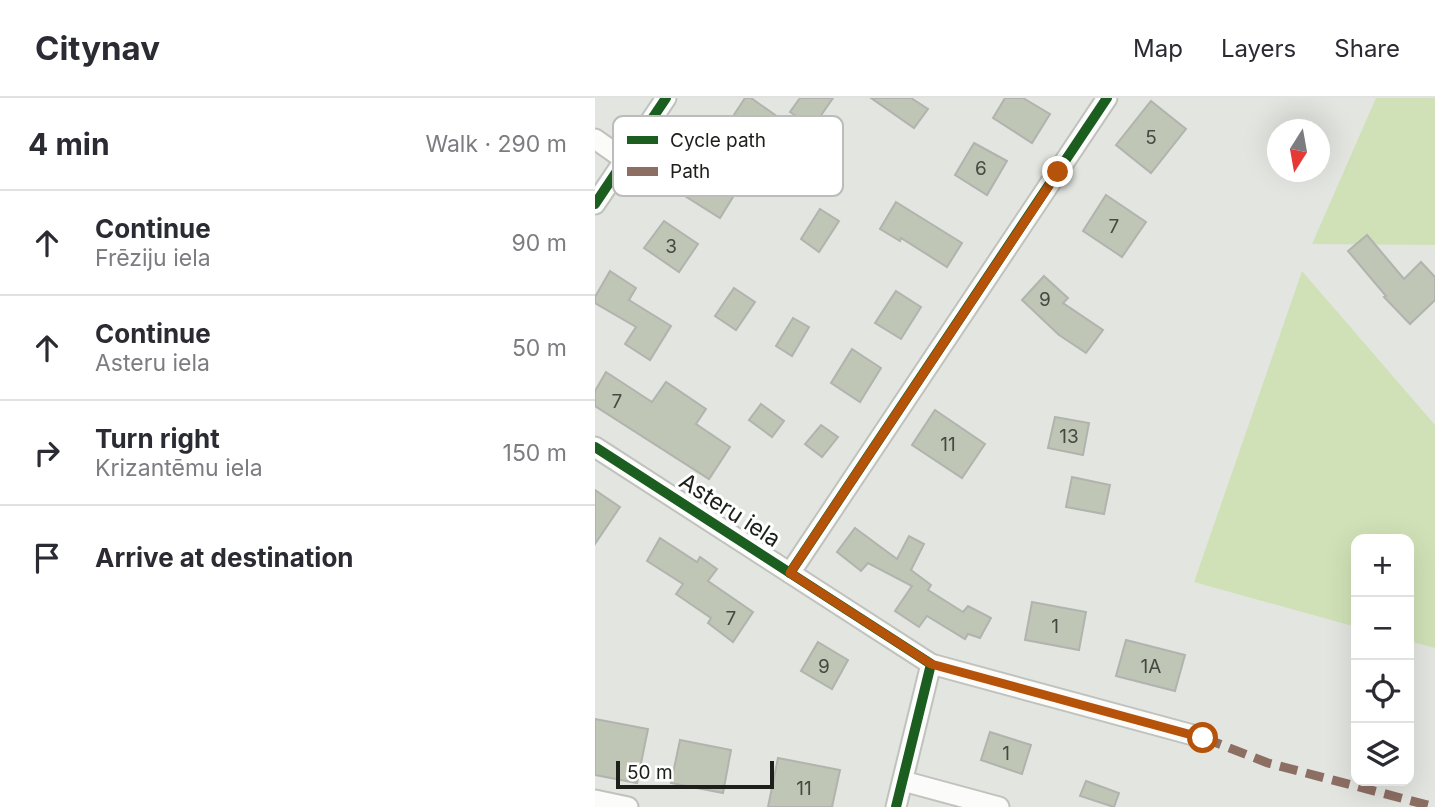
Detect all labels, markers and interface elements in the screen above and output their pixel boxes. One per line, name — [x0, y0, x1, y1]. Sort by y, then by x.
text: Citynav — [35, 28, 160, 68]
text: Map — [1133, 34, 1183, 63]
text: Layers — [1221, 34, 1296, 63]
text: Share — [1334, 34, 1400, 63]
legend — [613, 116, 843, 196]
north arrow — [1267, 119, 1330, 182]
text: 4 min — [28, 126, 110, 162]
house number: 5 — [1145, 126, 1157, 149]
text: Cycle path — [670, 129, 766, 152]
text: Walk · 290 m — [425, 130, 567, 158]
route end — [1042, 156, 1073, 187]
house number: 6 — [975, 157, 987, 180]
text: Path — [670, 160, 710, 183]
text: Continue — [95, 213, 211, 244]
house number: 7 — [1109, 215, 1119, 238]
icon: ahead — [28, 224, 66, 262]
text: 90 m — [512, 229, 567, 257]
house number: 3 — [665, 235, 677, 258]
text: Frēziju iela — [95, 244, 211, 272]
house number: 9 — [1039, 288, 1051, 311]
text: Continue — [95, 318, 211, 349]
icon: ahead — [28, 329, 66, 367]
text: 50 m — [512, 334, 567, 362]
text: Asteru iela — [95, 349, 210, 377]
house number: 7 — [612, 390, 622, 413]
text: Turn right — [95, 423, 220, 454]
house number: 13 — [1059, 425, 1079, 448]
house number: 11 — [940, 433, 956, 456]
icon: right — [28, 434, 66, 472]
text: 150 m — [503, 439, 567, 467]
text: Krizantēmu iela — [95, 454, 263, 482]
street label: Asteru iela — [674, 467, 786, 553]
map controls — [1351, 534, 1414, 786]
button: + — [1351, 534, 1414, 597]
icon: arrive — [28, 539, 66, 577]
text: Arrive at destination — [95, 542, 354, 573]
button: − — [1351, 597, 1414, 660]
house number: 7 — [726, 607, 736, 630]
house number: 1 — [1051, 615, 1059, 638]
house number: 9 — [818, 655, 830, 678]
house number: 1A — [1141, 655, 1161, 678]
button: locate — [1351, 660, 1414, 723]
route start — [1187, 722, 1218, 753]
button: layers — [1351, 723, 1414, 786]
house number: 1 — [1002, 742, 1010, 765]
scale bar — [616, 758, 773, 790]
text: 50 m — [627, 761, 673, 784]
house number: 11 — [796, 777, 812, 800]

